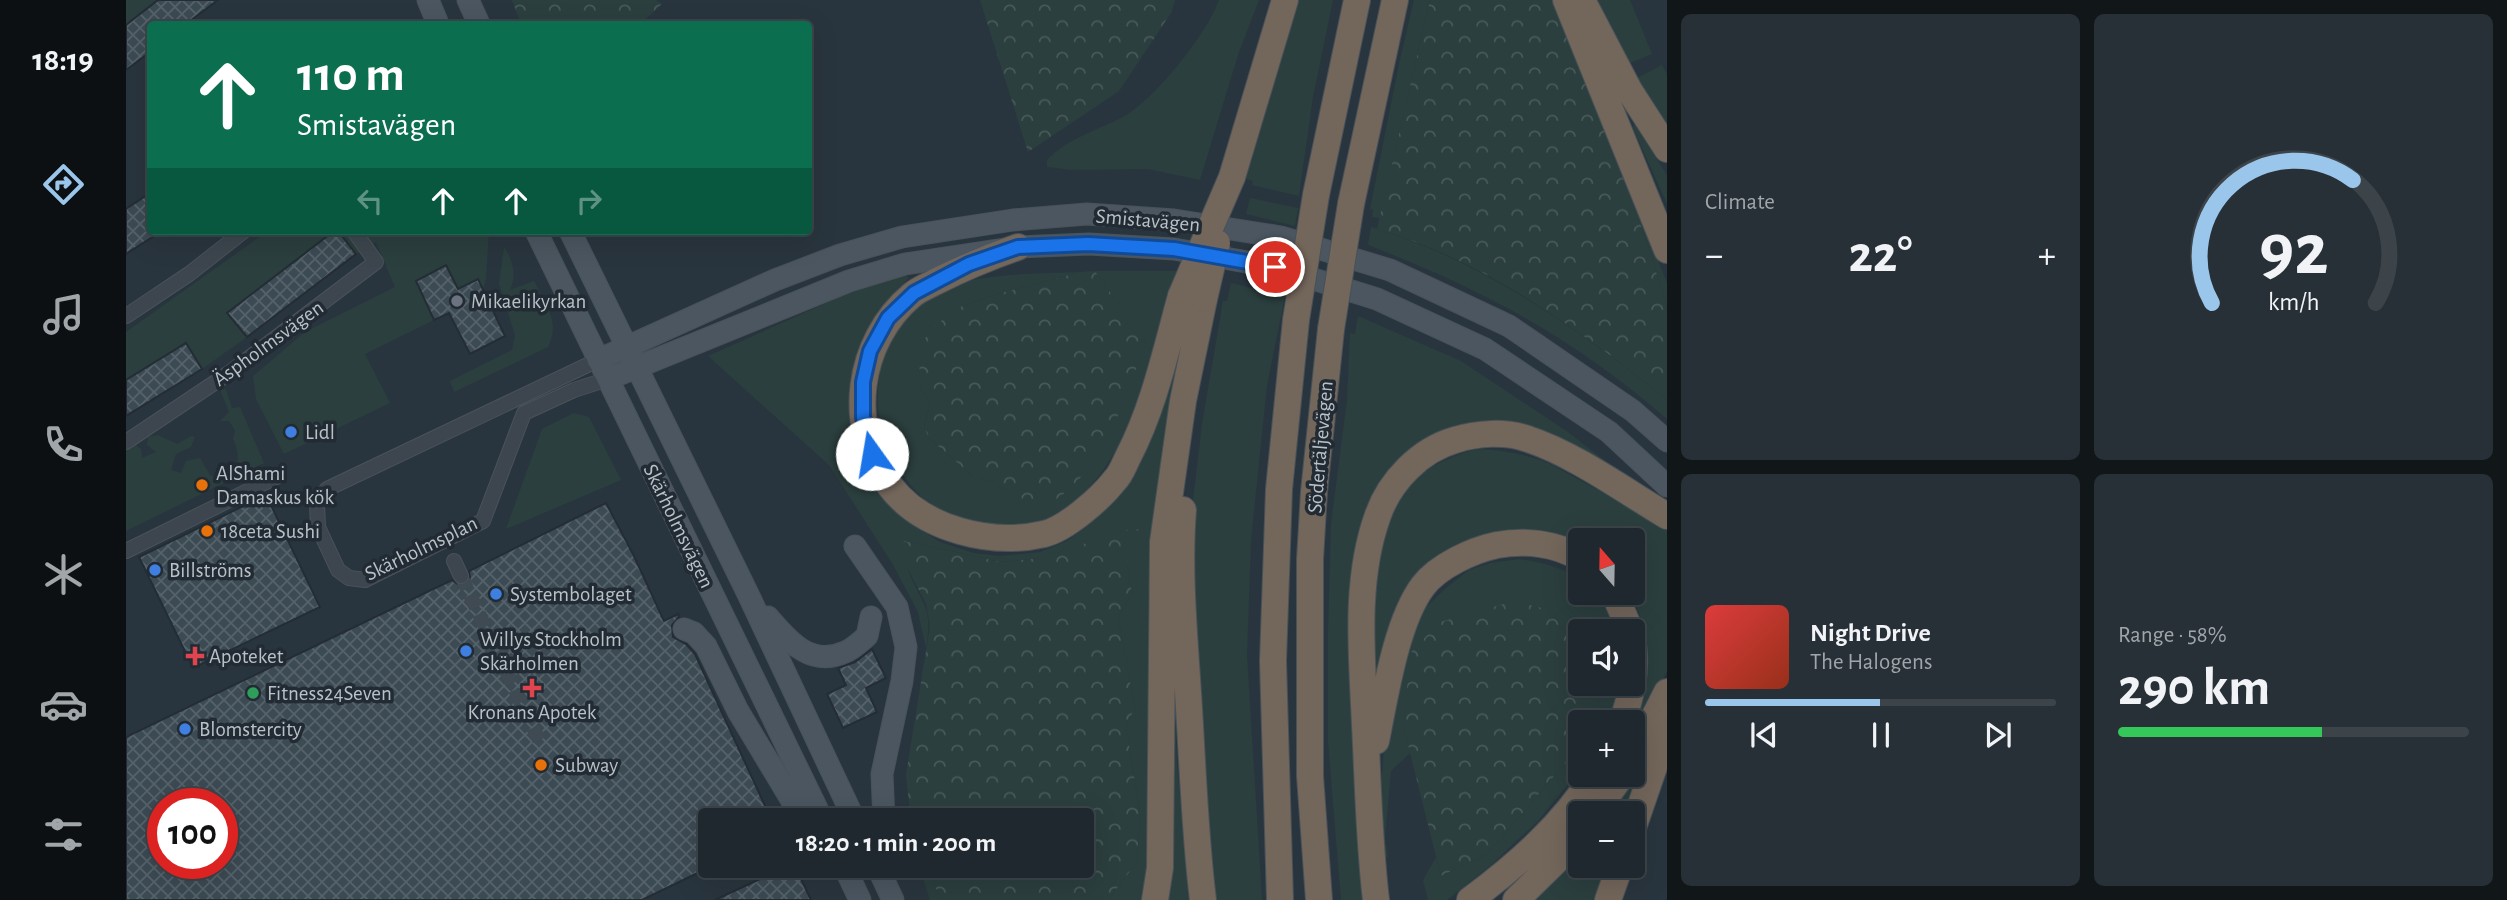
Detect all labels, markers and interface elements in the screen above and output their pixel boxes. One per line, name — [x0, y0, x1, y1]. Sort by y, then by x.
text: 18:19 — [32, 44, 94, 76]
icon: ahead — [182, 49, 273, 140]
text: 110 m — [297, 51, 405, 100]
text: Smistavägen — [297, 109, 456, 141]
icon: directions — [39, 160, 88, 209]
icon: left — [351, 182, 389, 220]
icon: ahead — [424, 182, 462, 220]
icon: ahead — [497, 182, 535, 220]
icon: right — [570, 182, 608, 220]
text: Climate — [1705, 191, 1775, 214]
street label: Smistavägen — [1095, 205, 1201, 236]
text: 92 — [2259, 215, 2328, 288]
text: 22° — [1848, 229, 1913, 281]
pin — [1245, 237, 1305, 297]
text: − — [1705, 237, 1723, 275]
text: + — [2038, 237, 2056, 275]
icon: arrive — [1256, 248, 1294, 286]
icon: music — [39, 290, 88, 339]
text: km/h — [2268, 290, 2319, 315]
place label: Mikaelikyrkan — [471, 291, 586, 312]
marker: Mikaelikyrkan — [449, 293, 465, 309]
street label: Äspholmsvägen — [209, 296, 327, 390]
street label: Södertäljevägen — [1304, 380, 1337, 514]
position arrow — [835, 417, 909, 491]
icon: phone — [39, 420, 88, 469]
place label: Lidl — [305, 422, 335, 443]
marker: Lidl — [283, 424, 299, 440]
street label: Skärholmsvägen — [639, 461, 718, 592]
place label: AlShami Damaskus kök — [216, 463, 334, 508]
marker: AlShami Damaskus kök — [194, 477, 210, 493]
street label: Skärholmsplan — [362, 512, 481, 585]
place label: 18ceta Sushi — [221, 521, 320, 542]
marker: 18ceta Sushi — [199, 523, 215, 539]
north arrow — [1568, 528, 1645, 606]
map controls — [1568, 528, 1645, 878]
icon: climate — [39, 550, 88, 599]
place label: Billströms — [169, 560, 252, 581]
marker: Billströms — [147, 562, 163, 578]
place label: Systembolaget — [510, 584, 632, 605]
marker: Systembolaget — [488, 586, 504, 602]
button: sound — [1568, 619, 1645, 696]
text: Night Drive — [1810, 620, 1931, 646]
text: Range · 58% — [2118, 624, 2227, 647]
place label: Willys Stockholm Skärholmen — [480, 629, 622, 674]
marker: Willys Stockholm Skärholmen — [458, 643, 474, 659]
place label: Apoteket — [209, 646, 284, 667]
marker: Apoteket — [187, 648, 203, 664]
text: The Halogens — [1810, 651, 1932, 674]
text: 290 km — [2118, 662, 2270, 714]
icon: car — [39, 680, 88, 729]
marker: Kronans Apotek — [524, 680, 540, 696]
place label: Fitness24Seven — [267, 683, 392, 704]
marker: Fitness24Seven — [245, 685, 261, 701]
place label: Kronans Apotek — [468, 702, 597, 723]
button: + — [1568, 710, 1645, 787]
icon: previous — [1745, 716, 1783, 754]
icon: pause — [1862, 716, 1900, 754]
icon: next — [1979, 716, 2017, 754]
place label: Blomstercity — [199, 719, 302, 740]
marker: Blomstercity — [177, 721, 193, 737]
place label: Subway — [555, 755, 618, 776]
marker: Subway — [533, 757, 549, 773]
speed limit sign: 100 — [147, 788, 238, 879]
button: − — [1568, 801, 1645, 878]
icon: filters — [39, 810, 88, 859]
text: 18:20 · 1 min · 200 m — [796, 830, 996, 856]

